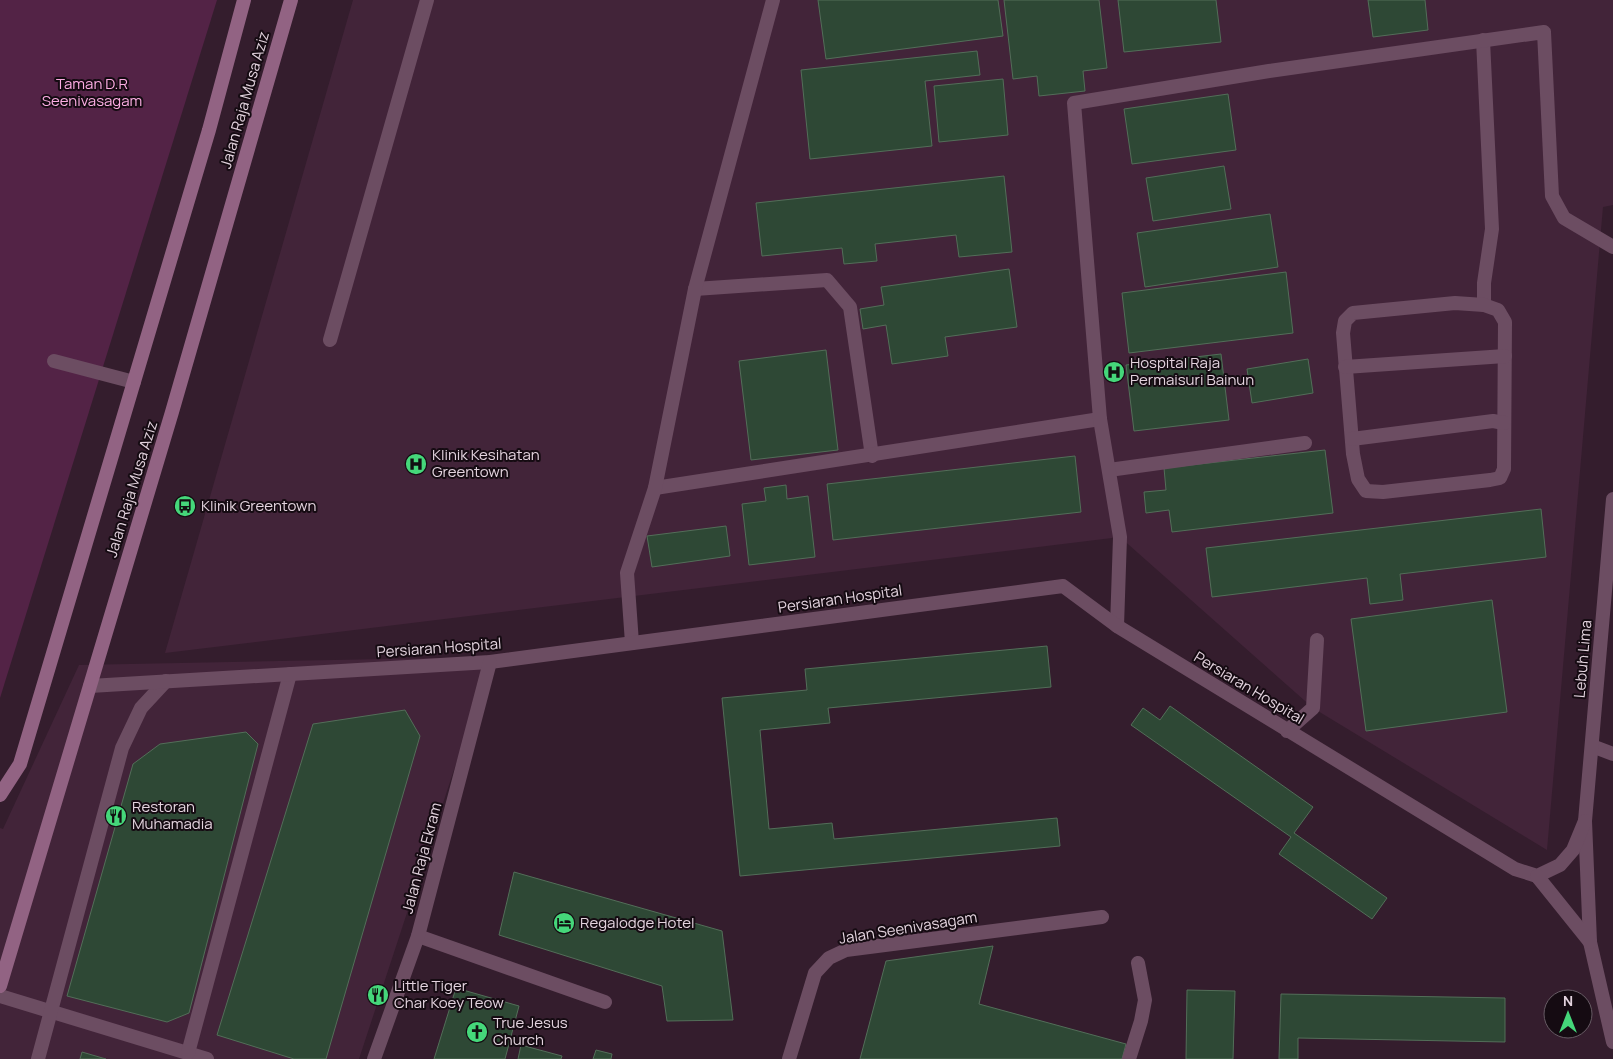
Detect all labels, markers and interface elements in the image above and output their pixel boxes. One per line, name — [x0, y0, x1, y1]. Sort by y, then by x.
street label: Jalan Raja Musa Aziz — [215, 29, 274, 171]
park label: Taman D.R Seenivasagam — [42, 73, 142, 111]
place label: Hospital Raja Permaisuri Bainun — [1130, 352, 1254, 390]
hospital icon: Hospital Raja Permaisuri Bainun — [1102, 360, 1126, 384]
street label: Jalan Raja Musa Aziz — [101, 418, 162, 560]
place label: Klinik Kesihatan Greentown — [432, 444, 540, 482]
hospital icon: Klinik Kesihatan Greentown — [404, 452, 428, 476]
bus stop icon: Klinik Greentown — [173, 494, 197, 518]
place label: Klinik Greentown — [201, 495, 317, 516]
street label: Persiaran Hospital — [777, 579, 903, 618]
street label: Lebuh Lima — [1569, 619, 1596, 699]
street label: Persiaran Hospital — [376, 633, 502, 662]
street label: Persiaran Hospital — [1190, 646, 1308, 729]
place label: Restoran Muhamadia — [132, 796, 213, 834]
street label: Jalan Raja Ekram — [397, 800, 446, 916]
restaurant icon: Restoran Muhamadia — [104, 804, 128, 828]
street label: Jalan Seenivasagam — [837, 906, 979, 949]
hotel icon: Regalodge Hotel — [552, 911, 576, 935]
place label: Regalodge Hotel — [580, 912, 694, 933]
place label: Little Tiger Char Koey Teow — [394, 975, 504, 1013]
restaurant icon: Little Tiger Char Koey Teow — [366, 983, 390, 1007]
north arrow — [1543, 989, 1593, 1039]
text: N — [1563, 991, 1573, 1010]
place label: True Jesus Church — [493, 1012, 568, 1050]
church icon: True Jesus Church — [465, 1020, 489, 1044]

